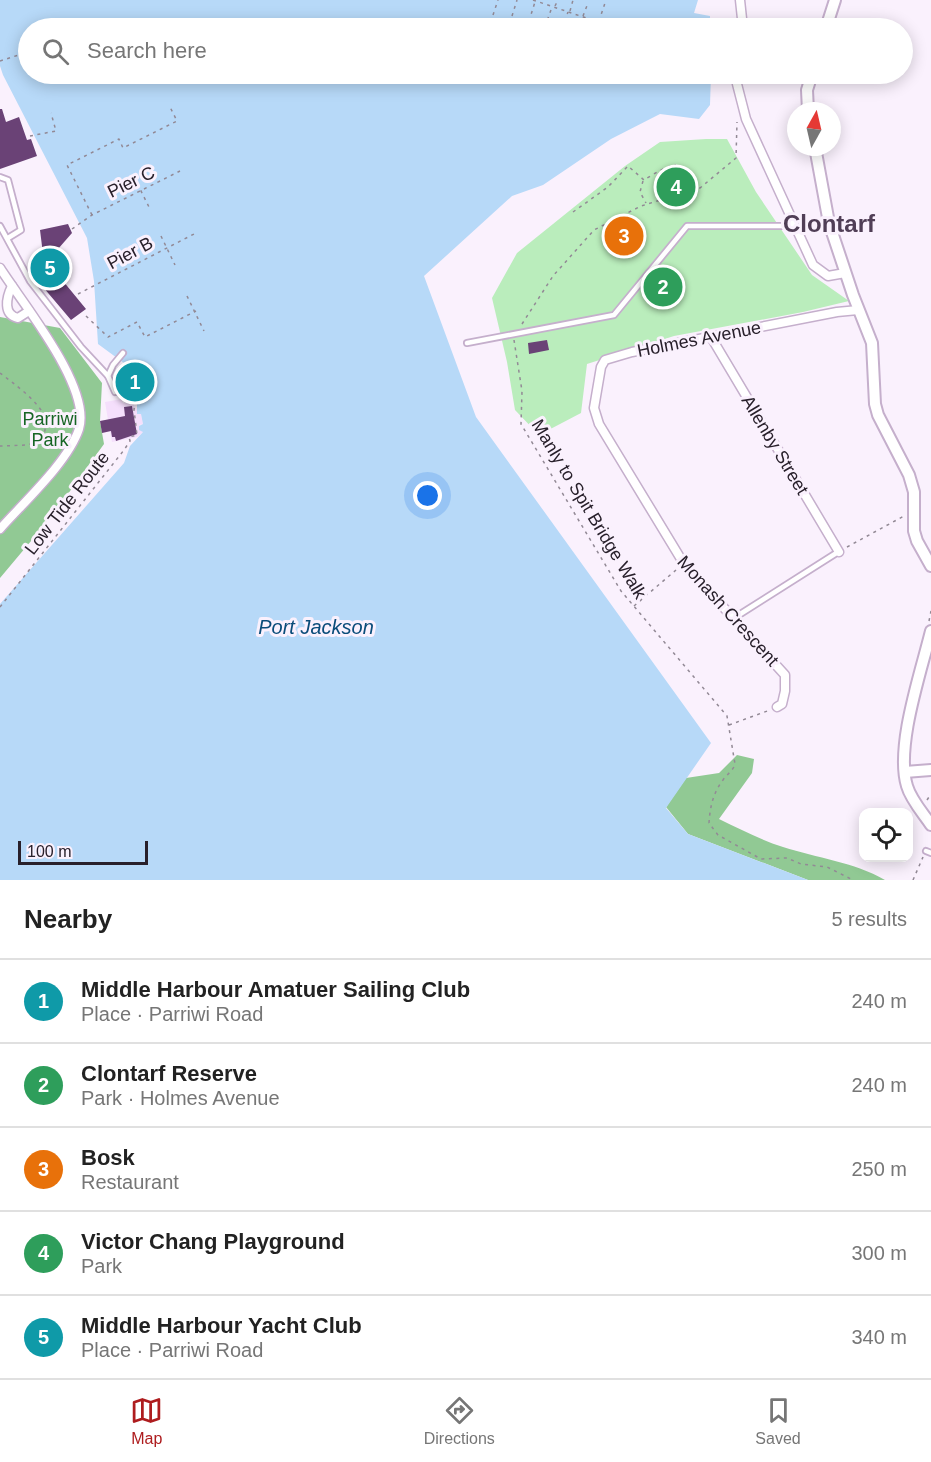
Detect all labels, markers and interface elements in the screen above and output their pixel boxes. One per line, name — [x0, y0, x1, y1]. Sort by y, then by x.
search box — [18, 18, 913, 84]
icon: search — [39, 35, 72, 68]
text: Search here — [87, 38, 207, 63]
north arrow — [787, 102, 841, 156]
street label: Pier C — [104, 162, 158, 202]
pin: 4 — [656, 164, 696, 210]
district label: Clontarf — [783, 210, 876, 237]
pin: 3 — [604, 214, 644, 258]
street label: Pier B — [104, 233, 156, 273]
pin: 5 — [31, 246, 70, 290]
pin: 2 — [644, 264, 682, 310]
street label: Holmes Avenue — [635, 317, 763, 361]
pin: 1 — [116, 360, 154, 404]
street label: Allenby Street — [738, 392, 812, 498]
park label: Parriwi Park — [22, 409, 78, 450]
street label: Manly to Spit Bridge Walk — [528, 416, 651, 603]
street label: Low Tide Route — [21, 448, 113, 558]
your location — [413, 481, 442, 510]
street label: Monash Crescent — [673, 552, 783, 670]
water label: Port Jackson — [258, 616, 374, 638]
map controls — [859, 808, 913, 862]
button: locate — [859, 808, 913, 862]
scale bar — [18, 838, 148, 866]
text: 100 m — [27, 843, 71, 860]
text: Nearby — [24, 904, 112, 934]
text: 5 results — [831, 908, 907, 930]
text: Middle Harbour Amatuer Sailing Club — [81, 977, 470, 1002]
text: 1 — [38, 990, 49, 1012]
text: 240 m — [851, 990, 907, 1012]
text: Place · Parriwi Road — [81, 1003, 263, 1025]
text: Clontarf Reserve — [81, 1061, 257, 1086]
text: 2 — [38, 1074, 49, 1096]
text: 240 m — [851, 1074, 907, 1096]
text: Park · Holmes Avenue — [81, 1087, 280, 1109]
text: Bosk — [81, 1145, 135, 1170]
text: 3 — [38, 1158, 49, 1180]
text: 250 m — [851, 1158, 907, 1180]
text: Restaurant — [81, 1171, 179, 1193]
text: Victor Chang Playground — [81, 1229, 345, 1254]
text: 4 — [38, 1242, 49, 1264]
text: 300 m — [851, 1242, 907, 1264]
text: Park — [81, 1255, 122, 1277]
text: Middle Harbour Yacht Club — [81, 1313, 362, 1338]
text: 5 — [38, 1326, 49, 1348]
text: 340 m — [851, 1326, 907, 1348]
text: Place · Parriwi Road — [81, 1339, 263, 1361]
tab: Map — [130, 1394, 163, 1448]
tab: Directions — [424, 1394, 495, 1448]
tab: Saved — [755, 1394, 801, 1448]

